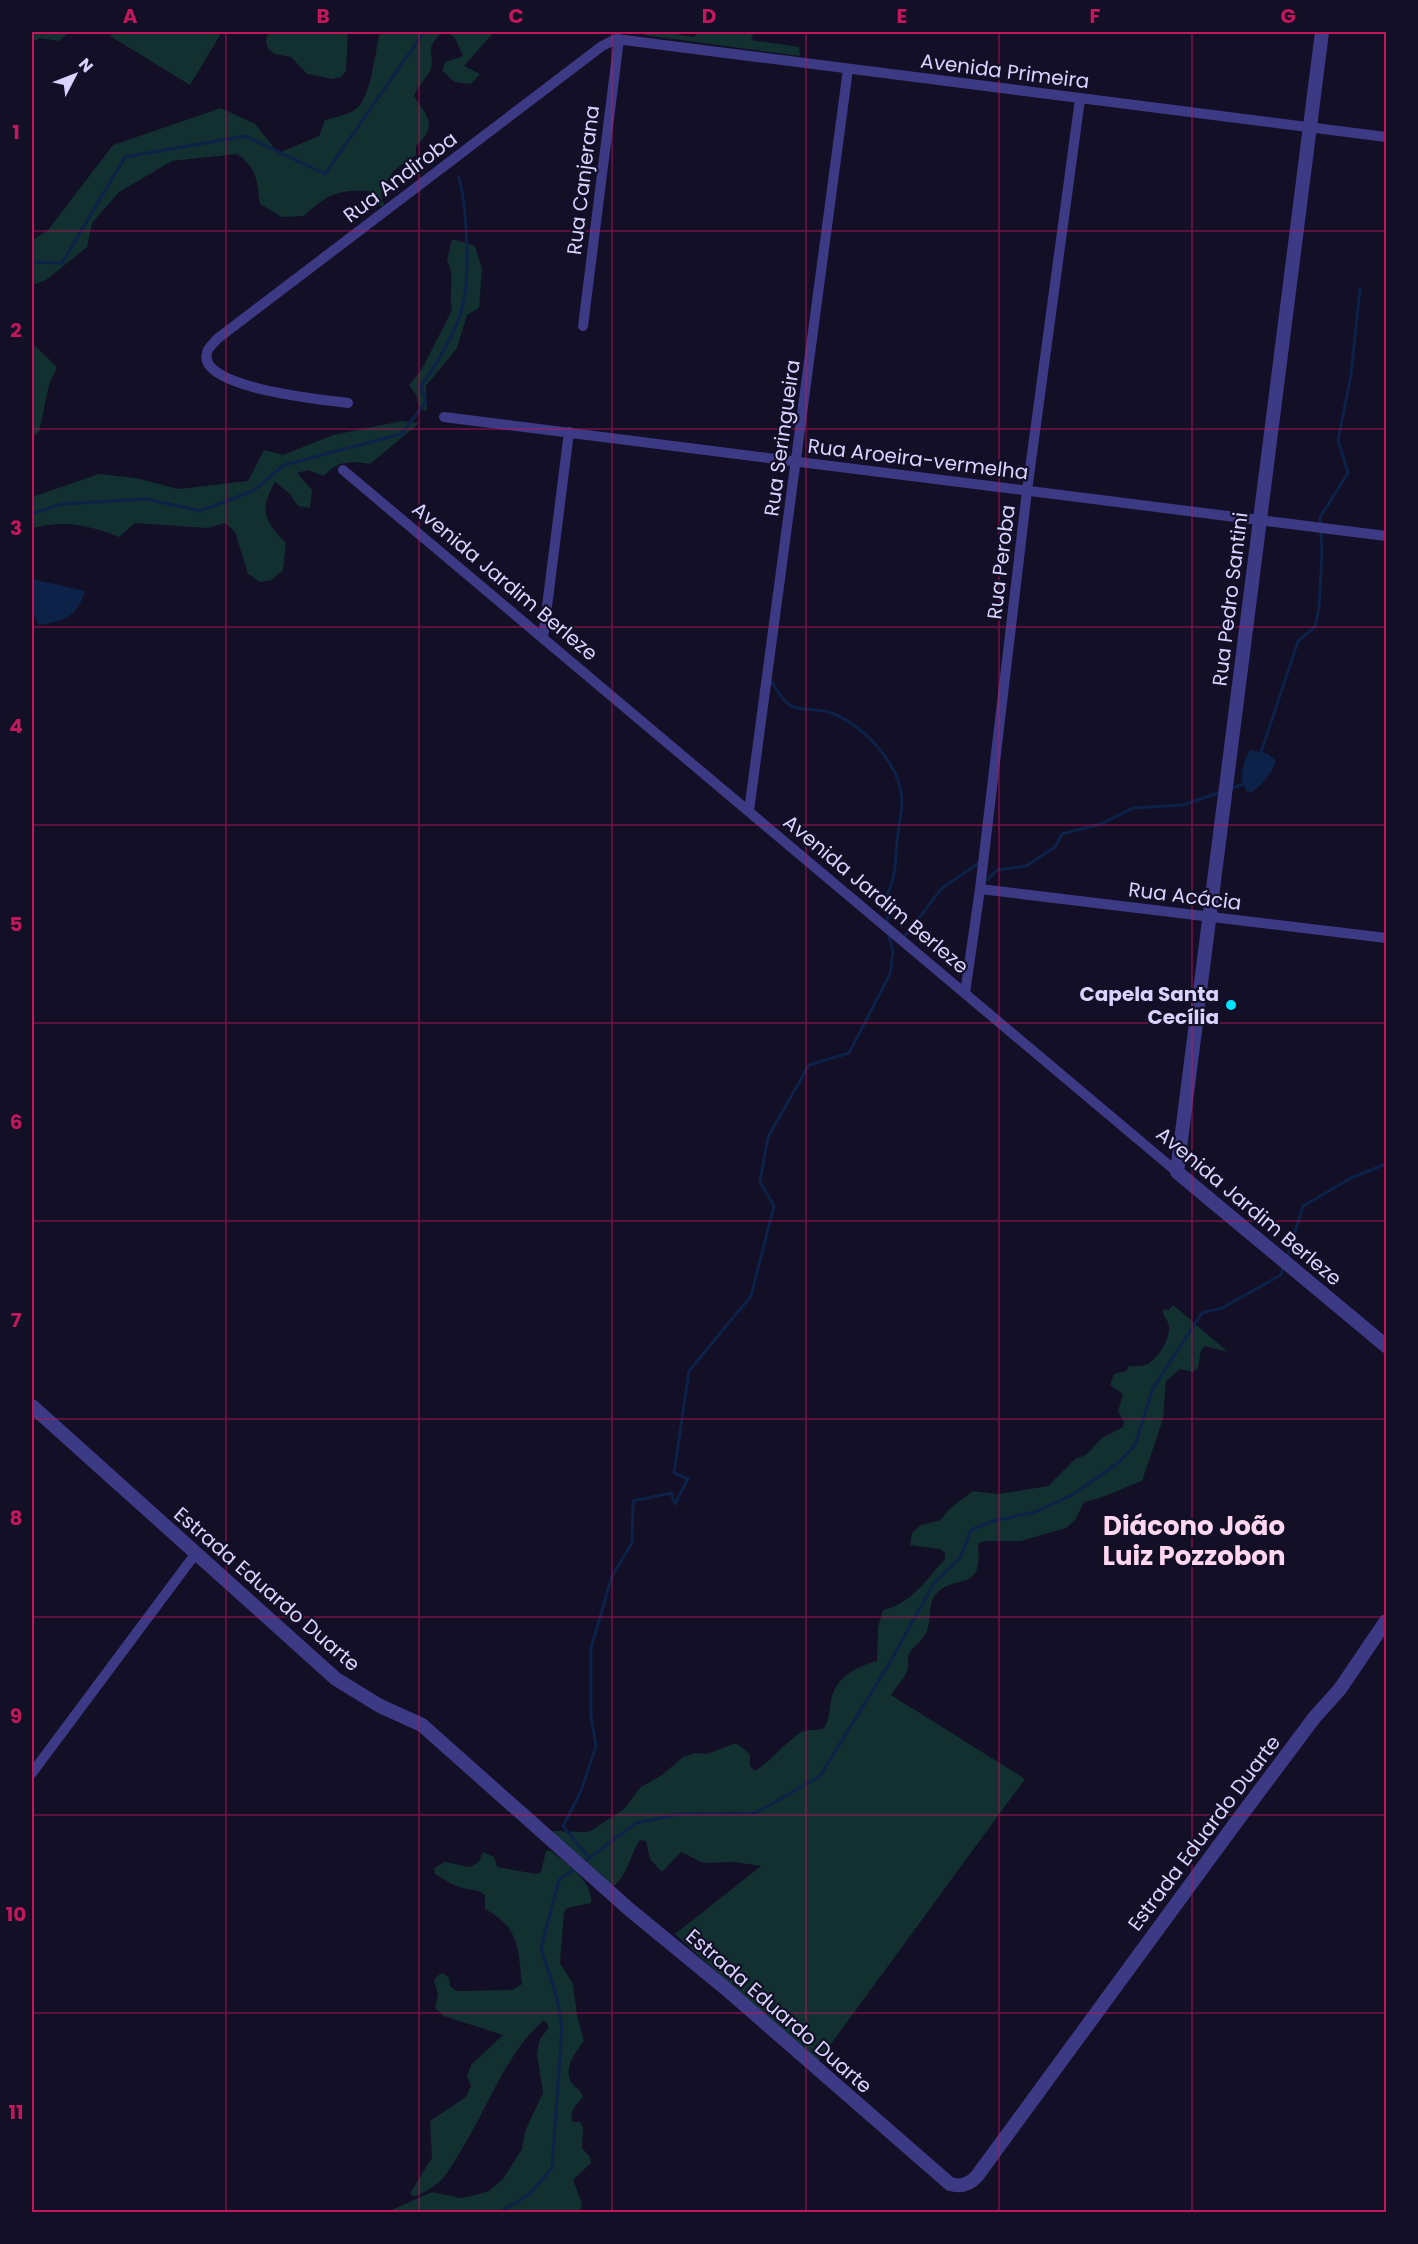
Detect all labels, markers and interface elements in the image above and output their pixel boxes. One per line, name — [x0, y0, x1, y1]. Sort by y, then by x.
text: A — [123, 2, 138, 30]
text: B — [316, 2, 330, 30]
text: C — [508, 2, 524, 30]
text: D — [702, 2, 716, 30]
text: E — [897, 2, 907, 30]
text: F — [1090, 2, 1101, 30]
text: G — [1280, 2, 1296, 30]
north arrow — [45, 45, 105, 105]
street label: Avenida Primeira — [919, 47, 1091, 95]
text: N — [73, 53, 98, 77]
street label: Rua Canjerana — [560, 104, 606, 256]
text: 1 — [12, 118, 20, 146]
street label: Rua Andiroba — [337, 125, 463, 229]
text: 2 — [10, 316, 22, 344]
street label: Rua Seringueira — [757, 358, 807, 518]
street label: Rua Aroeira-vermelha — [806, 432, 1030, 486]
street label: Avenida Jardim Berleze — [406, 495, 604, 667]
street label: Rua Peroba — [980, 503, 1022, 621]
street label: Rua Pedro Santini — [1205, 510, 1255, 688]
text: 3 — [10, 514, 22, 542]
text: 4 — [9, 712, 23, 740]
street label: Avenida Jardim Berleze — [777, 808, 975, 980]
street label: Rua Acácia — [1127, 875, 1243, 917]
text: 5 — [10, 910, 23, 938]
place label: Capela Santa Cecília — [1080, 980, 1219, 1031]
marker: Capela Santa Cecília — [1224, 998, 1238, 1012]
text: 6 — [10, 1108, 22, 1136]
street label: Avenida Jardim Berleze — [1150, 1120, 1348, 1292]
text: 7 — [11, 1306, 22, 1334]
street label: Estrada Eduardo Duarte — [168, 1500, 366, 1678]
text: 8 — [10, 1504, 22, 1532]
district label: Diácono João Luiz Pozzobon — [1103, 1508, 1285, 1574]
text: 9 — [10, 1702, 22, 1730]
street label: Estrada Eduardo Duarte — [1121, 1729, 1287, 1937]
text: 10 — [6, 1900, 26, 1928]
street label: Estrada Eduardo Duarte — [680, 1922, 878, 2100]
text: 11 — [8, 2098, 24, 2126]

